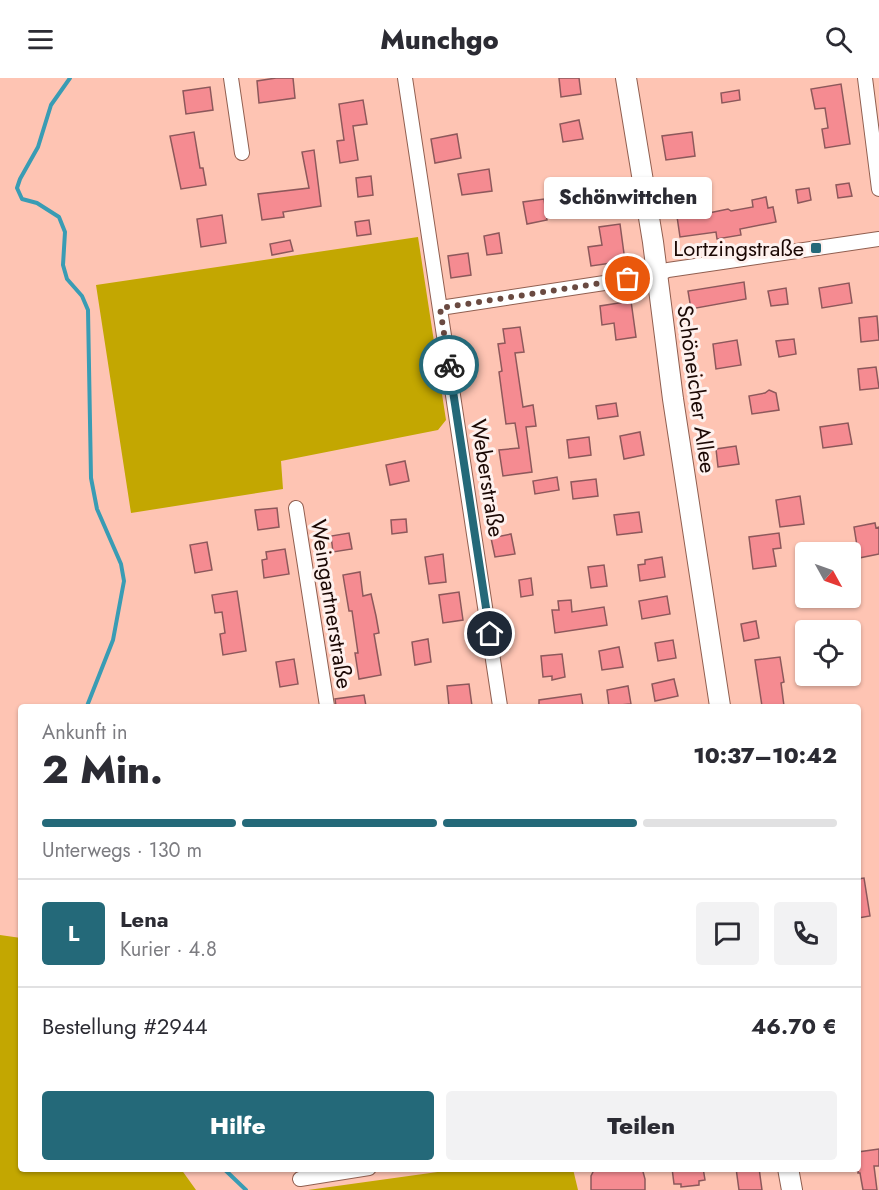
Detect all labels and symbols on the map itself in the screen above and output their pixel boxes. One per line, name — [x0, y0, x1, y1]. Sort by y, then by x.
callout: Schönwittchen — [544, 177, 712, 219]
place label: Lortzingstraße — [673, 232, 804, 264]
marker: Lortzingstraße — [809, 241, 823, 255]
pin — [602, 253, 653, 304]
street label: Schöneicher Allee — [669, 303, 725, 475]
courier — [419, 335, 479, 395]
street label: Weberstraße — [463, 417, 513, 539]
street label: Weingartnerstraße — [303, 517, 361, 691]
north arrow — [795, 542, 861, 608]
pin — [464, 608, 515, 659]

